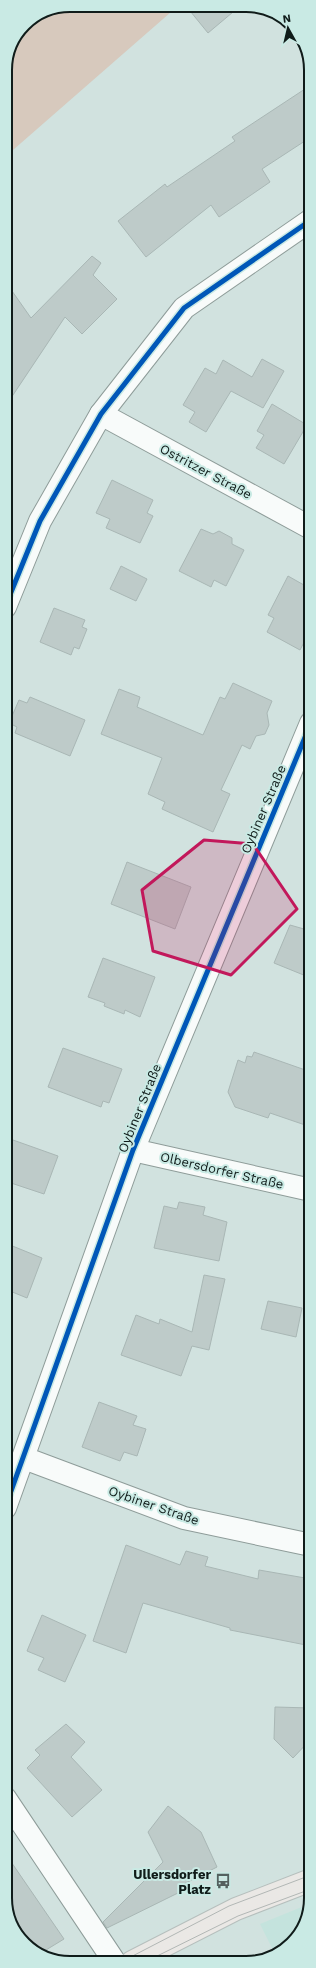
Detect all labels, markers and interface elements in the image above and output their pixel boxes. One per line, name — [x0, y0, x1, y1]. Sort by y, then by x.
north arrow — [268, 8, 308, 48]
text: N — [282, 12, 292, 26]
street label: Ostritzer Straße — [157, 441, 254, 502]
street label: Oybiner Straße — [238, 763, 289, 856]
street label: Oybiner Straße — [115, 1061, 164, 1155]
street label: Olbersdorfer Straße — [159, 1149, 285, 1192]
street label: Oybiner Straße — [107, 1483, 201, 1528]
place label: Ullersdorfer Platz — [133, 1867, 211, 1897]
bus stop icon: Ullersdorfer Platz — [214, 1872, 232, 1890]

